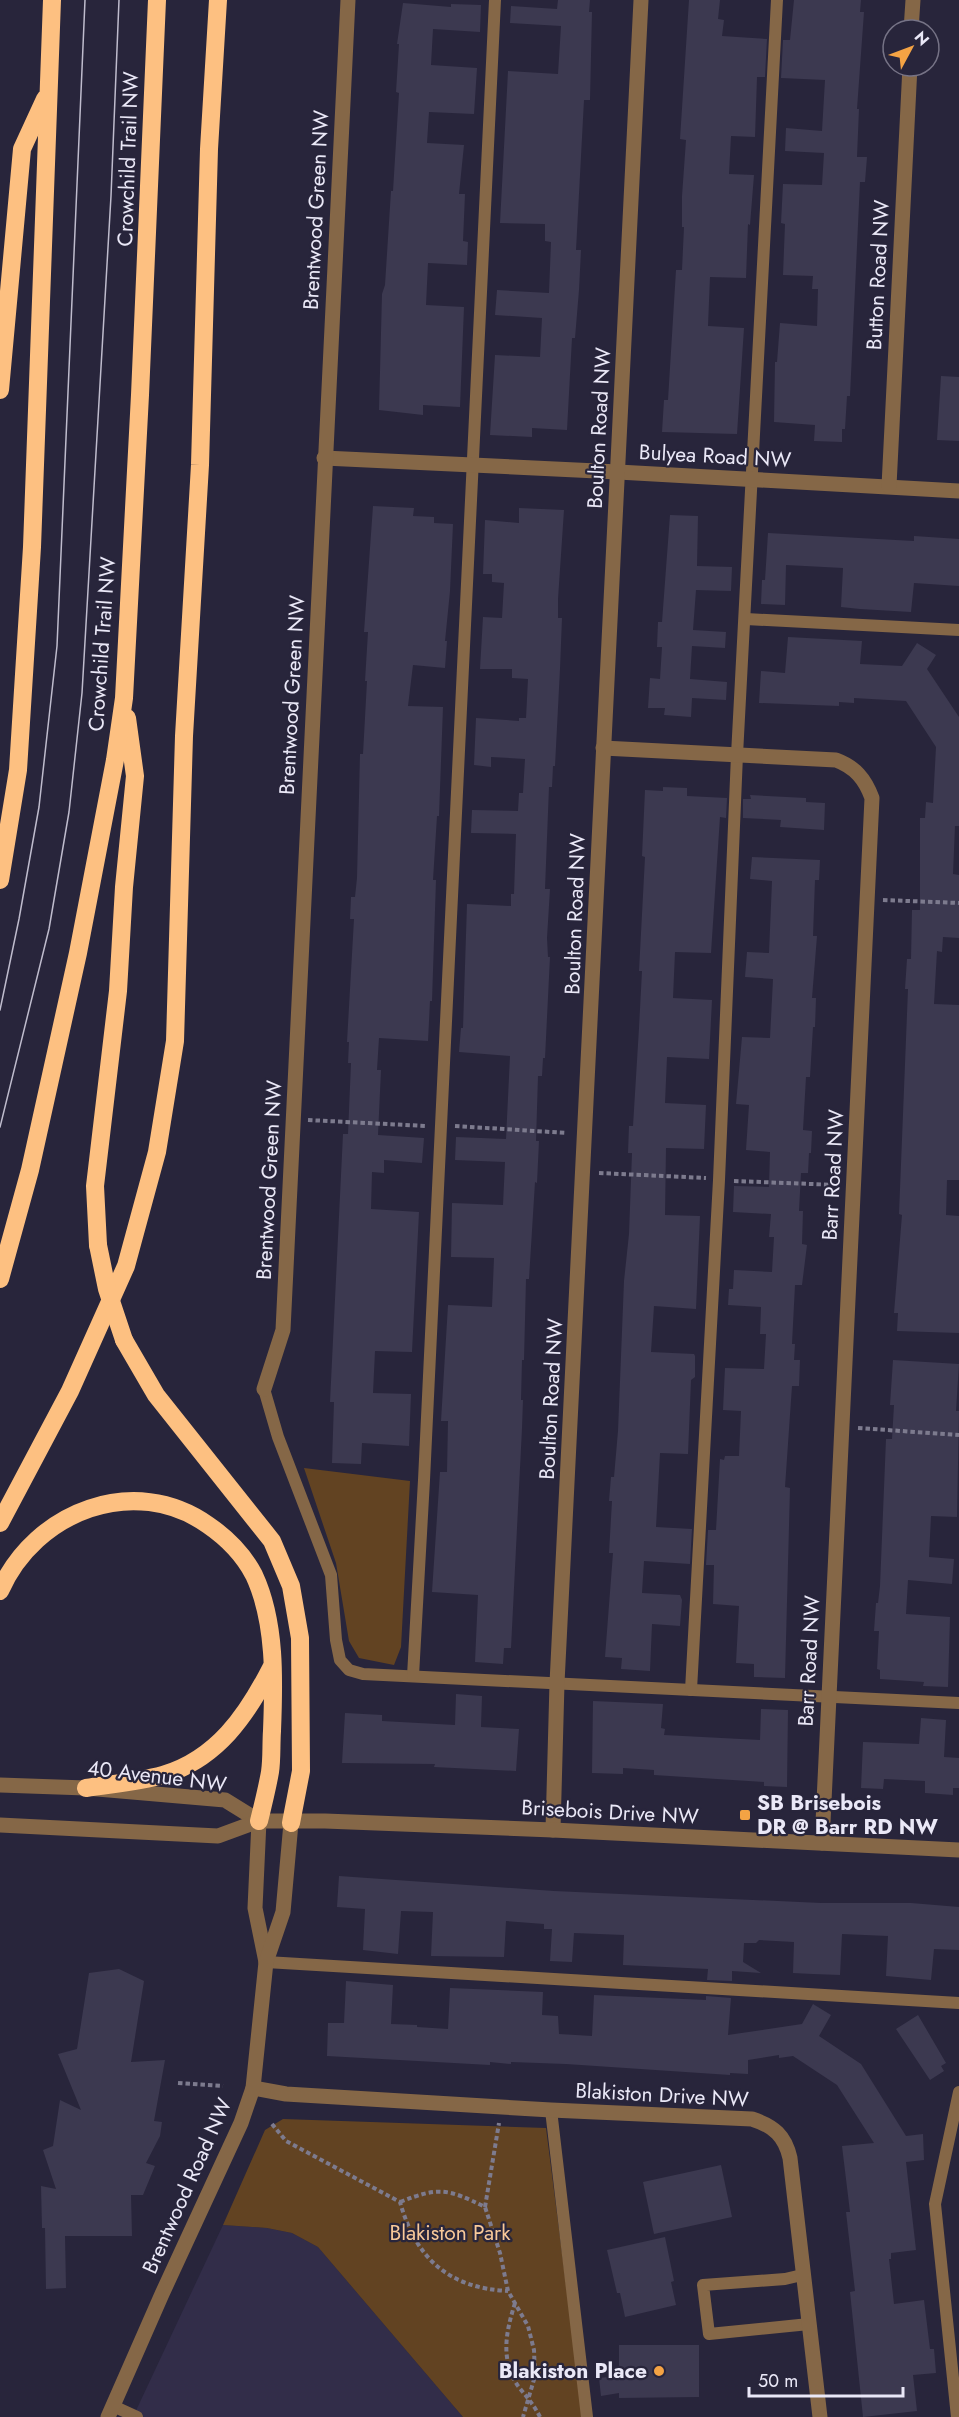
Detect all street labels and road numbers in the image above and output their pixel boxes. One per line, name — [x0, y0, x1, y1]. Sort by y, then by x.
street label: Crowchild Trail NW — [110, 71, 146, 247]
street label: Brentwood Green NW — [296, 109, 336, 311]
street label: Button Road NW — [859, 199, 897, 351]
street label: Boulton Road NW — [580, 346, 618, 509]
street label: Bulyea Road NW — [638, 437, 792, 475]
street label: Crowchild Trail NW — [81, 555, 123, 732]
street label: Brentwood Green NW — [272, 594, 312, 796]
street label: Boulton Road NW — [557, 833, 593, 995]
street label: Brentwood Green NW — [249, 1079, 289, 1281]
street label: Barr Road NW — [815, 1109, 851, 1241]
street label: Boulton Road NW — [532, 1317, 570, 1480]
street label: Barr Road NW — [791, 1595, 827, 1727]
street label: 40 Avenue NW — [86, 1753, 228, 1799]
street label: Brisebois Drive NW — [521, 1792, 700, 1832]
street label: Blakiston Drive NW — [574, 2075, 750, 2115]
street label: Brentwood Road NW — [135, 2093, 239, 2279]

